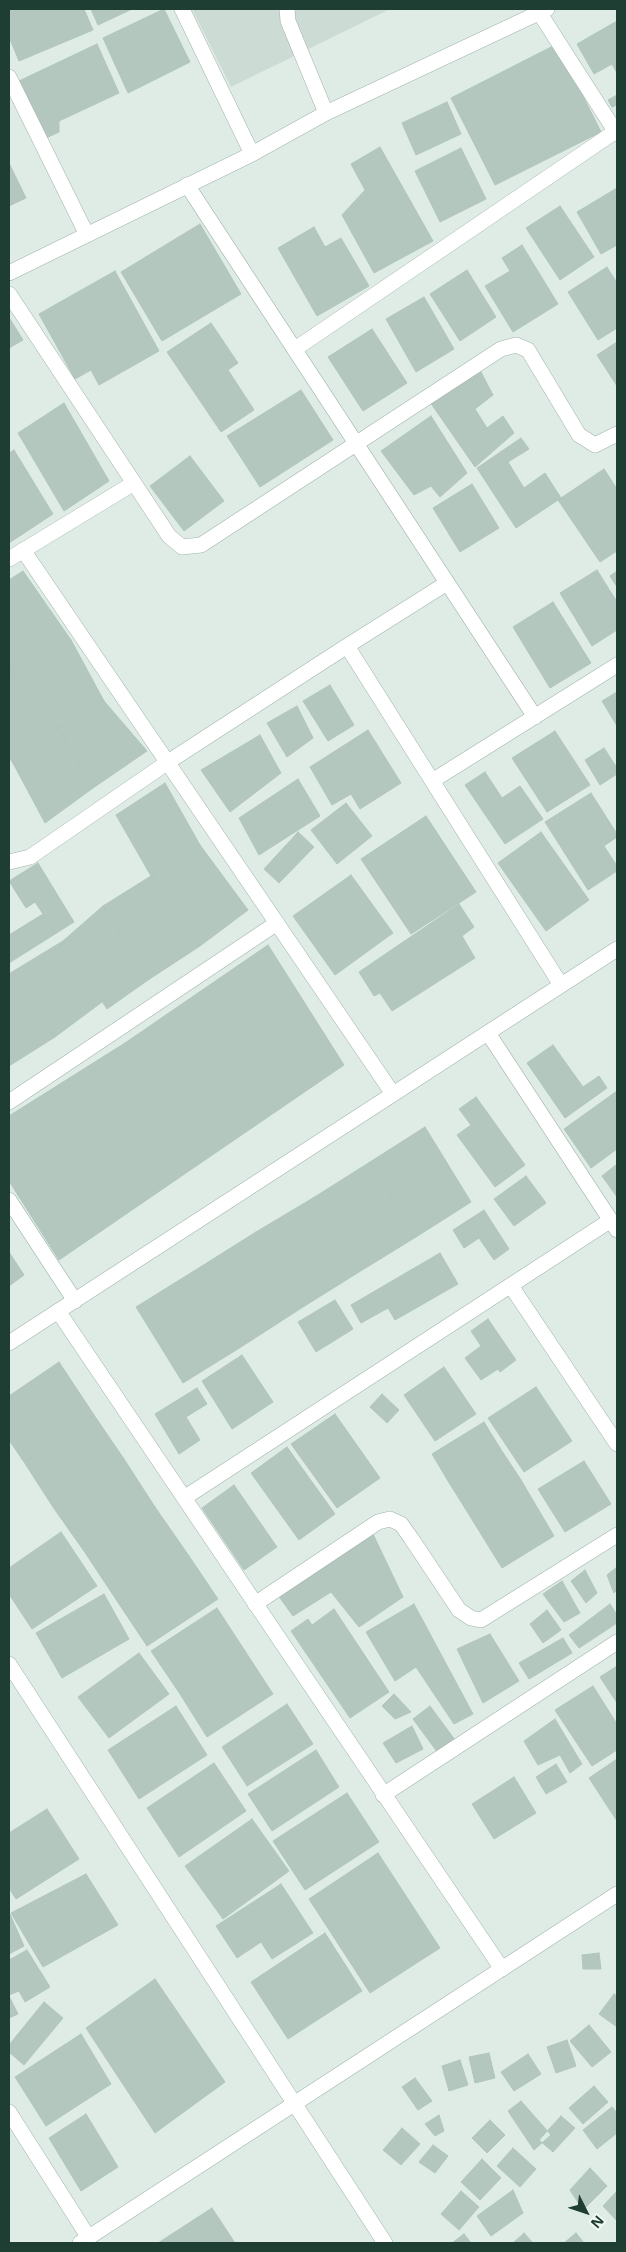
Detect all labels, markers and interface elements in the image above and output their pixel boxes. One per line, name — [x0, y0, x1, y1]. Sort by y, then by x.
north arrow — [561, 2187, 611, 2237]
text: N — [587, 2212, 609, 2233]

